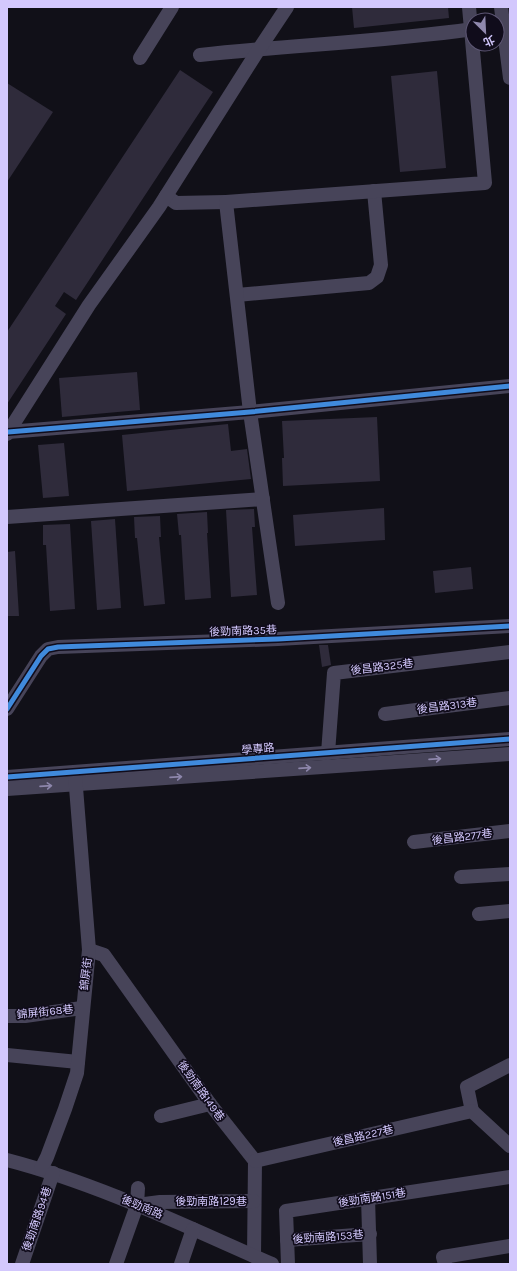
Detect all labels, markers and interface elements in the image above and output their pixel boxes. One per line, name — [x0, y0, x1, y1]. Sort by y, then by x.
north arrow — [465, 12, 505, 52]
text: 北 — [481, 33, 497, 49]
street label: 後勁南路35巷 — [209, 623, 277, 639]
street label: 後昌路325巷 — [350, 657, 414, 677]
street label: 後昌路313巷 — [416, 696, 478, 716]
street label: 學專路 — [241, 741, 275, 757]
one-way arrow — [428, 756, 441, 763]
one-way arrow — [298, 764, 311, 771]
one-way arrow — [169, 773, 182, 780]
one-way arrow — [39, 782, 52, 789]
street label: 後昌路277巷 — [431, 827, 493, 847]
street label: 錦屏街 — [78, 957, 94, 991]
street label: 錦屏街68巷 — [16, 1003, 74, 1021]
street label: 後勁南路149巷 — [175, 1058, 227, 1124]
street label: 後昌路227巷 — [331, 1123, 395, 1149]
street label: 後勁南路94巷 — [20, 1185, 54, 1253]
street label: 後勁南路151巷 — [337, 1186, 407, 1210]
street label: 後勁南路 — [119, 1192, 165, 1222]
street label: 後勁南路129巷 — [175, 1195, 247, 1208]
street label: 後勁南路153巷 — [292, 1228, 364, 1246]

